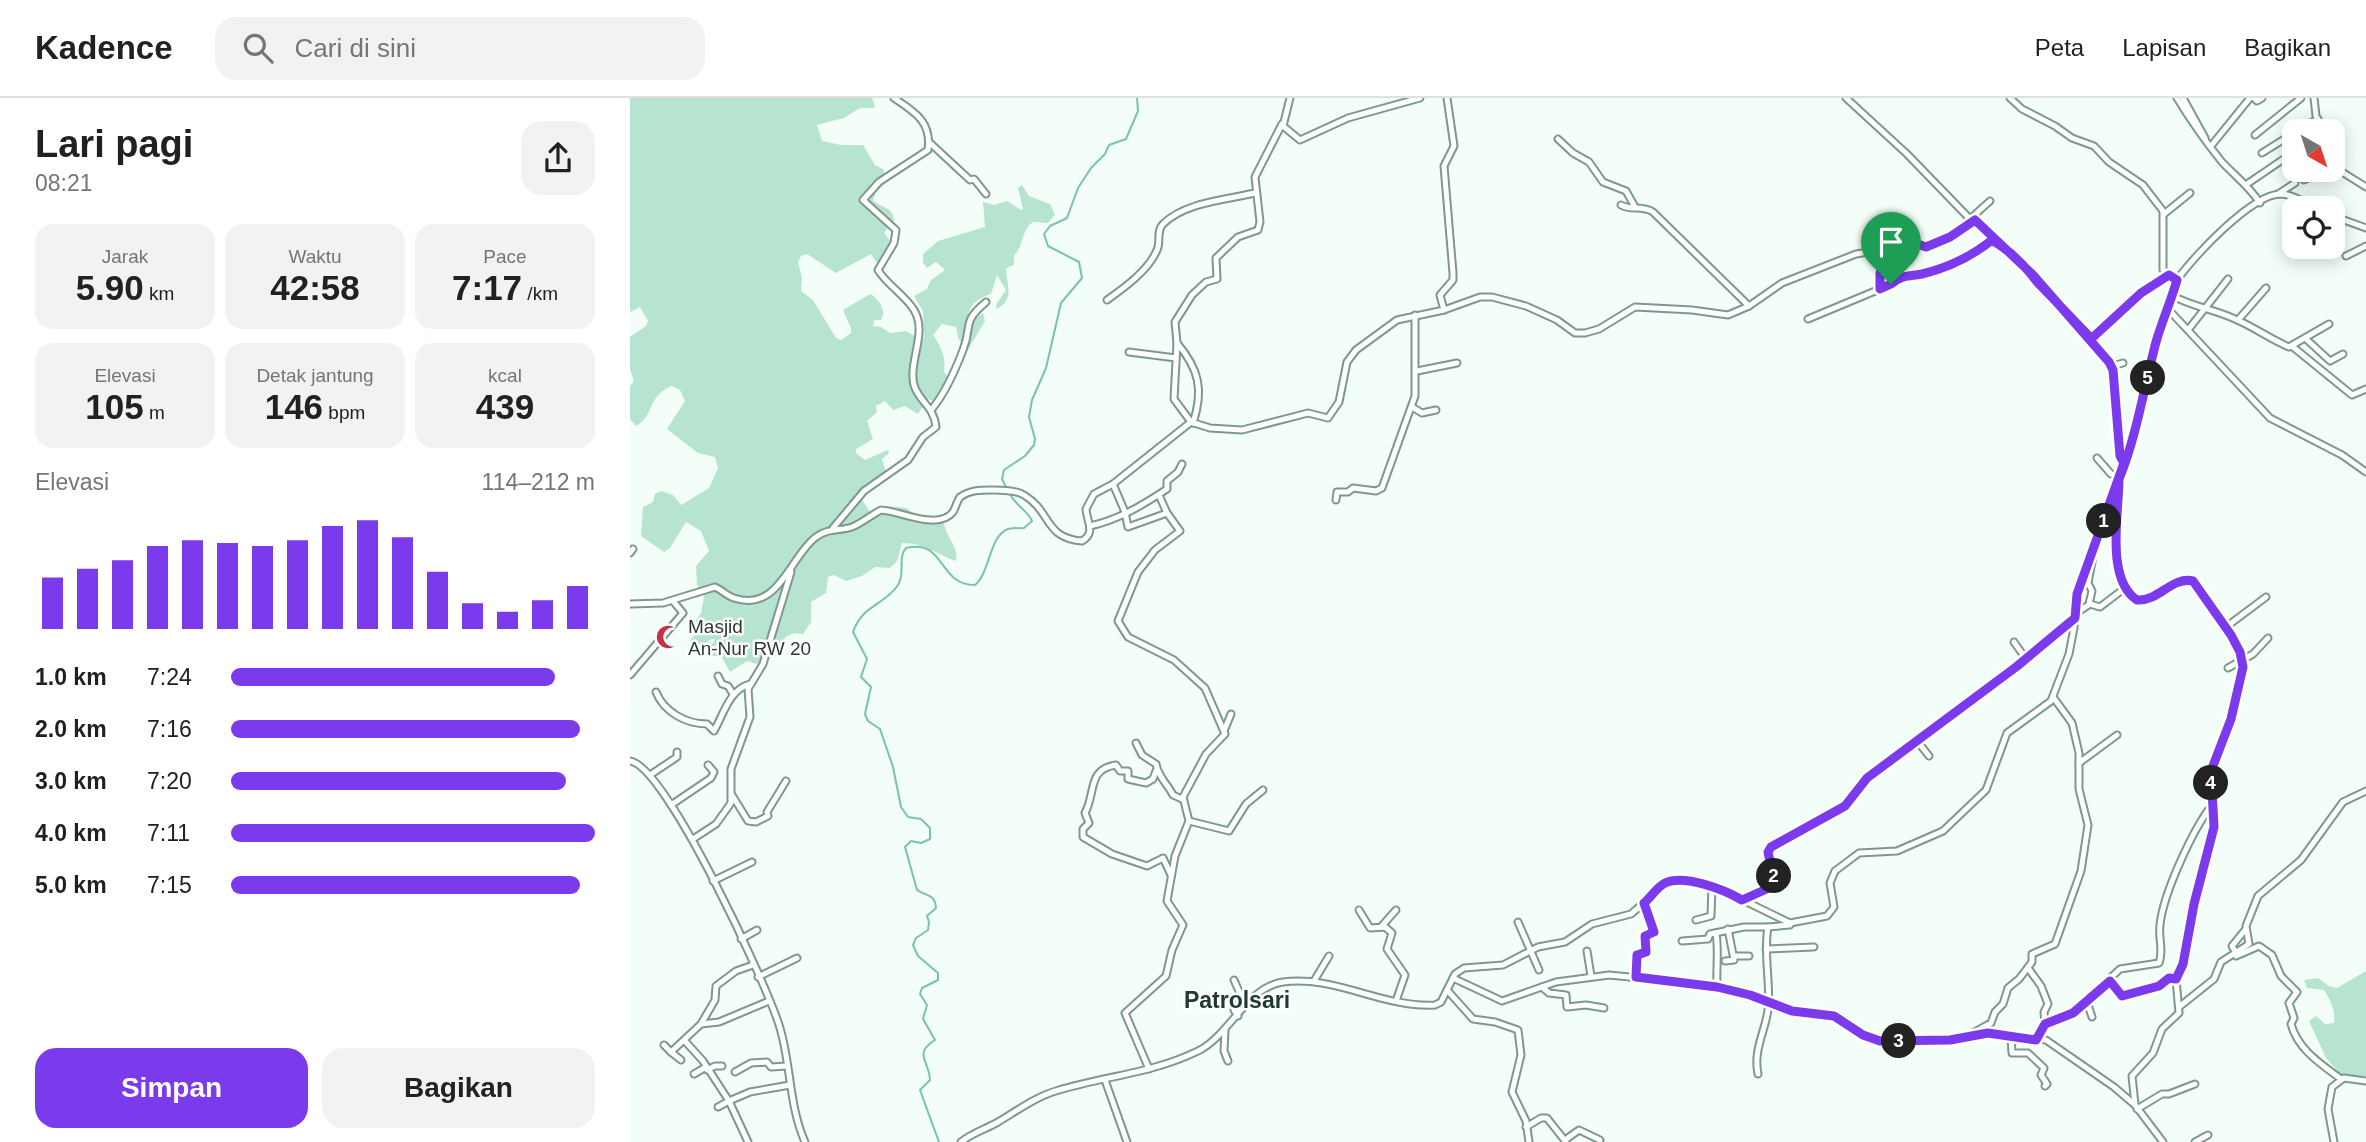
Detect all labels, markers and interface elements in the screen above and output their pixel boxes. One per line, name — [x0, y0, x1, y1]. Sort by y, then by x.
search box — [215, 17, 705, 80]
text: Kadence — [35, 29, 173, 66]
icon: search — [239, 29, 277, 67]
text: Cari di sini — [295, 33, 416, 63]
text: Peta — [2035, 34, 2084, 61]
text: Lapisan — [2122, 34, 2206, 61]
text: Bagikan — [2244, 34, 2331, 61]
north arrow — [2282, 119, 2345, 182]
map controls — [2282, 119, 2345, 259]
button: share — [521, 121, 595, 195]
text: Lari pagi — [35, 123, 193, 165]
text: 08:21 — [35, 170, 93, 196]
button: locate — [2282, 196, 2345, 259]
pin — [1861, 212, 1921, 284]
icon: arrive — [1872, 223, 1910, 261]
text: Jarak — [102, 246, 148, 267]
text: Waktu — [288, 246, 342, 267]
text: Pace — [483, 246, 527, 267]
text: 5.90 — [76, 268, 144, 307]
text: 42:58 — [270, 268, 360, 307]
text: 7:17 — [452, 268, 522, 307]
text: km — [144, 283, 174, 304]
text: /km — [522, 283, 558, 304]
pin: 5 — [2130, 360, 2166, 396]
text: Elevasi — [94, 365, 156, 386]
text: Detak jantung — [256, 365, 374, 386]
text: kcal — [488, 365, 522, 386]
text: 5 — [2142, 367, 2153, 388]
text: 105 — [85, 387, 144, 426]
text: 146 — [265, 387, 323, 426]
text: 439 — [476, 387, 534, 426]
text: m — [144, 402, 165, 423]
text: bpm — [323, 402, 365, 423]
text: Elevasi — [35, 469, 109, 495]
text: 114–212 m — [482, 469, 595, 495]
pin: 1 — [2086, 504, 2122, 538]
text: 1 — [2098, 510, 2109, 531]
place label: Masjid An-Nur RW 20 — [688, 616, 811, 659]
mosque icon: Masjid An-Nur RW 20 — [654, 623, 682, 651]
text: 1.0 km — [35, 664, 107, 690]
text: 7:24 — [147, 664, 192, 690]
text: 2.0 km — [35, 716, 107, 742]
text: 7:16 — [147, 716, 192, 742]
pin: 4 — [2194, 766, 2228, 800]
text: 3.0 km — [35, 768, 107, 794]
text: 7:20 — [147, 768, 192, 794]
text: 4 — [2205, 772, 2216, 793]
text: 4.0 km — [35, 820, 107, 846]
text: 7:11 — [147, 820, 190, 846]
pin: 2 — [1756, 858, 1792, 894]
text: 2 — [1768, 865, 1779, 886]
text: 5.0 km — [35, 872, 107, 898]
text: 7:15 — [147, 872, 192, 898]
district label: Patrolsari — [1184, 987, 1290, 1013]
pin: 3 — [1882, 1024, 1916, 1058]
text: 3 — [1893, 1030, 1904, 1051]
button: Simpan — [35, 1048, 308, 1128]
button: Bagikan — [322, 1048, 595, 1128]

